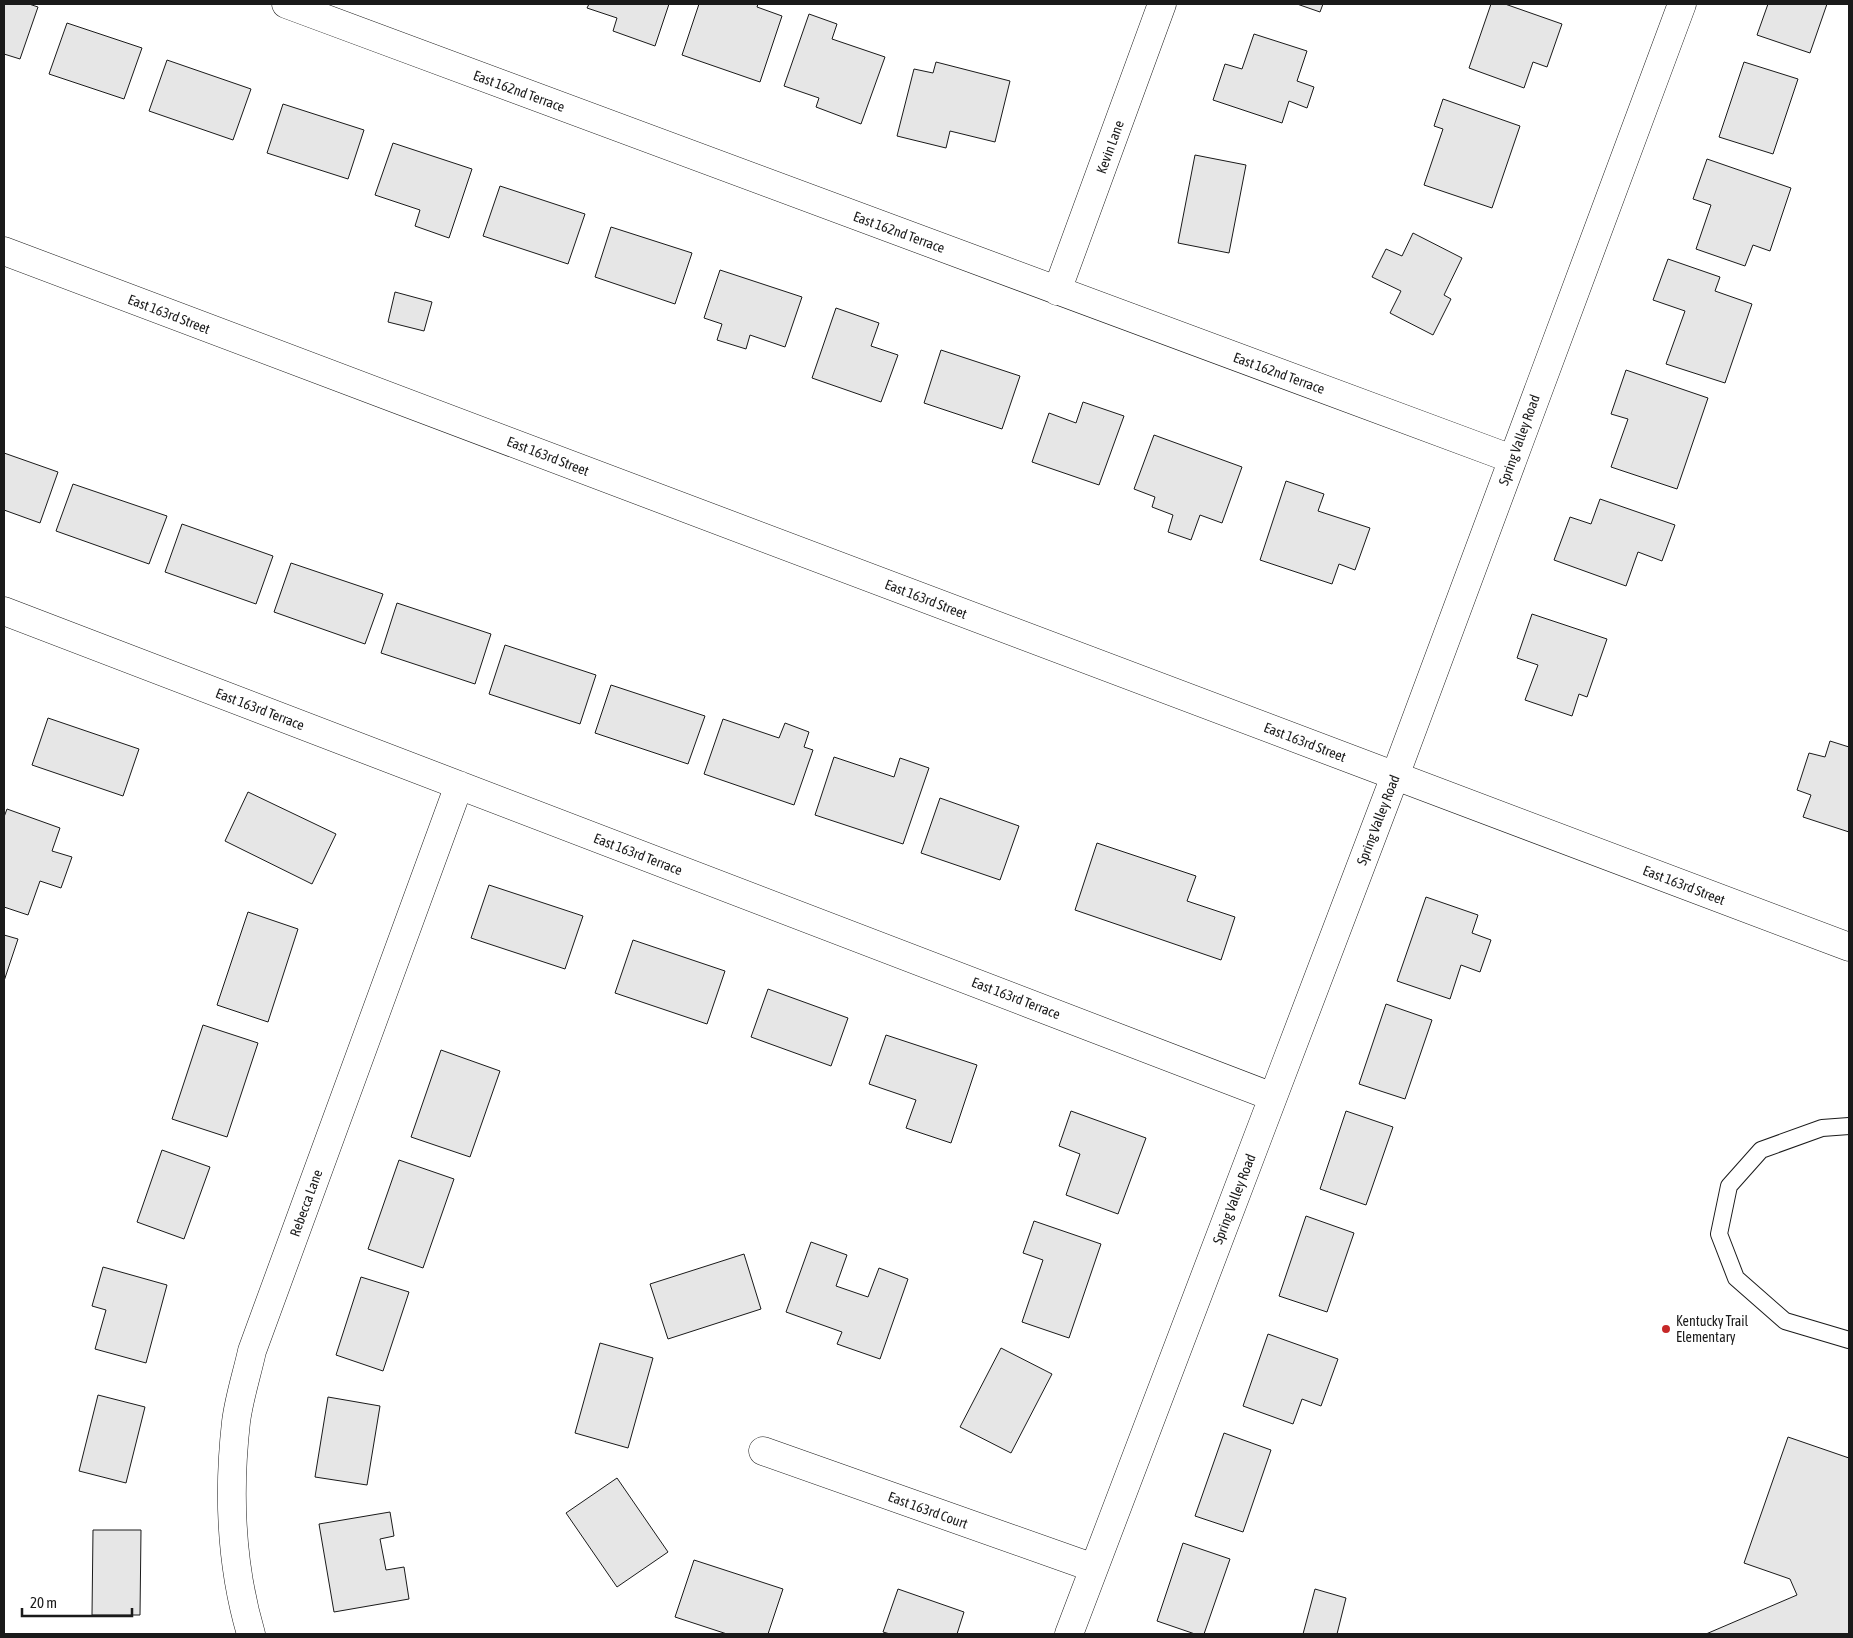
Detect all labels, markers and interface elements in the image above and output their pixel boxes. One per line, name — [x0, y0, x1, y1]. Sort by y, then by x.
street label: East 162nd Terrace — [471, 67, 567, 115]
street label: Kevin Lane — [1093, 118, 1127, 176]
street label: East 162nd Terrace — [851, 208, 947, 256]
street label: East 163rd Street — [126, 291, 212, 337]
street label: East 162nd Terrace — [1231, 349, 1327, 397]
street label: Spring Valley Road — [1495, 392, 1543, 488]
street label: East 163rd Street — [505, 433, 591, 479]
street label: East 163rd Street — [883, 576, 969, 622]
street label: East 163rd Terrace — [213, 685, 307, 733]
street label: East 163rd Street — [1262, 719, 1348, 765]
street label: Spring Valley Road — [1353, 773, 1403, 867]
street label: East 163rd Terrace — [591, 830, 685, 878]
street label: East 163rd Street — [1641, 862, 1727, 908]
street label: East 163rd Terrace — [969, 974, 1063, 1022]
street label: Spring Valley Road — [1209, 1152, 1259, 1246]
street label: Rebecca Lane — [286, 1167, 326, 1239]
place label: Kentucky Trail Elementary — [1676, 1313, 1748, 1345]
marker: Kentucky Trail Elementary — [1660, 1323, 1672, 1335]
street label: East 163rd Court — [886, 1488, 970, 1532]
scale bar — [22, 1586, 132, 1618]
text: 20 m — [30, 1594, 57, 1611]

